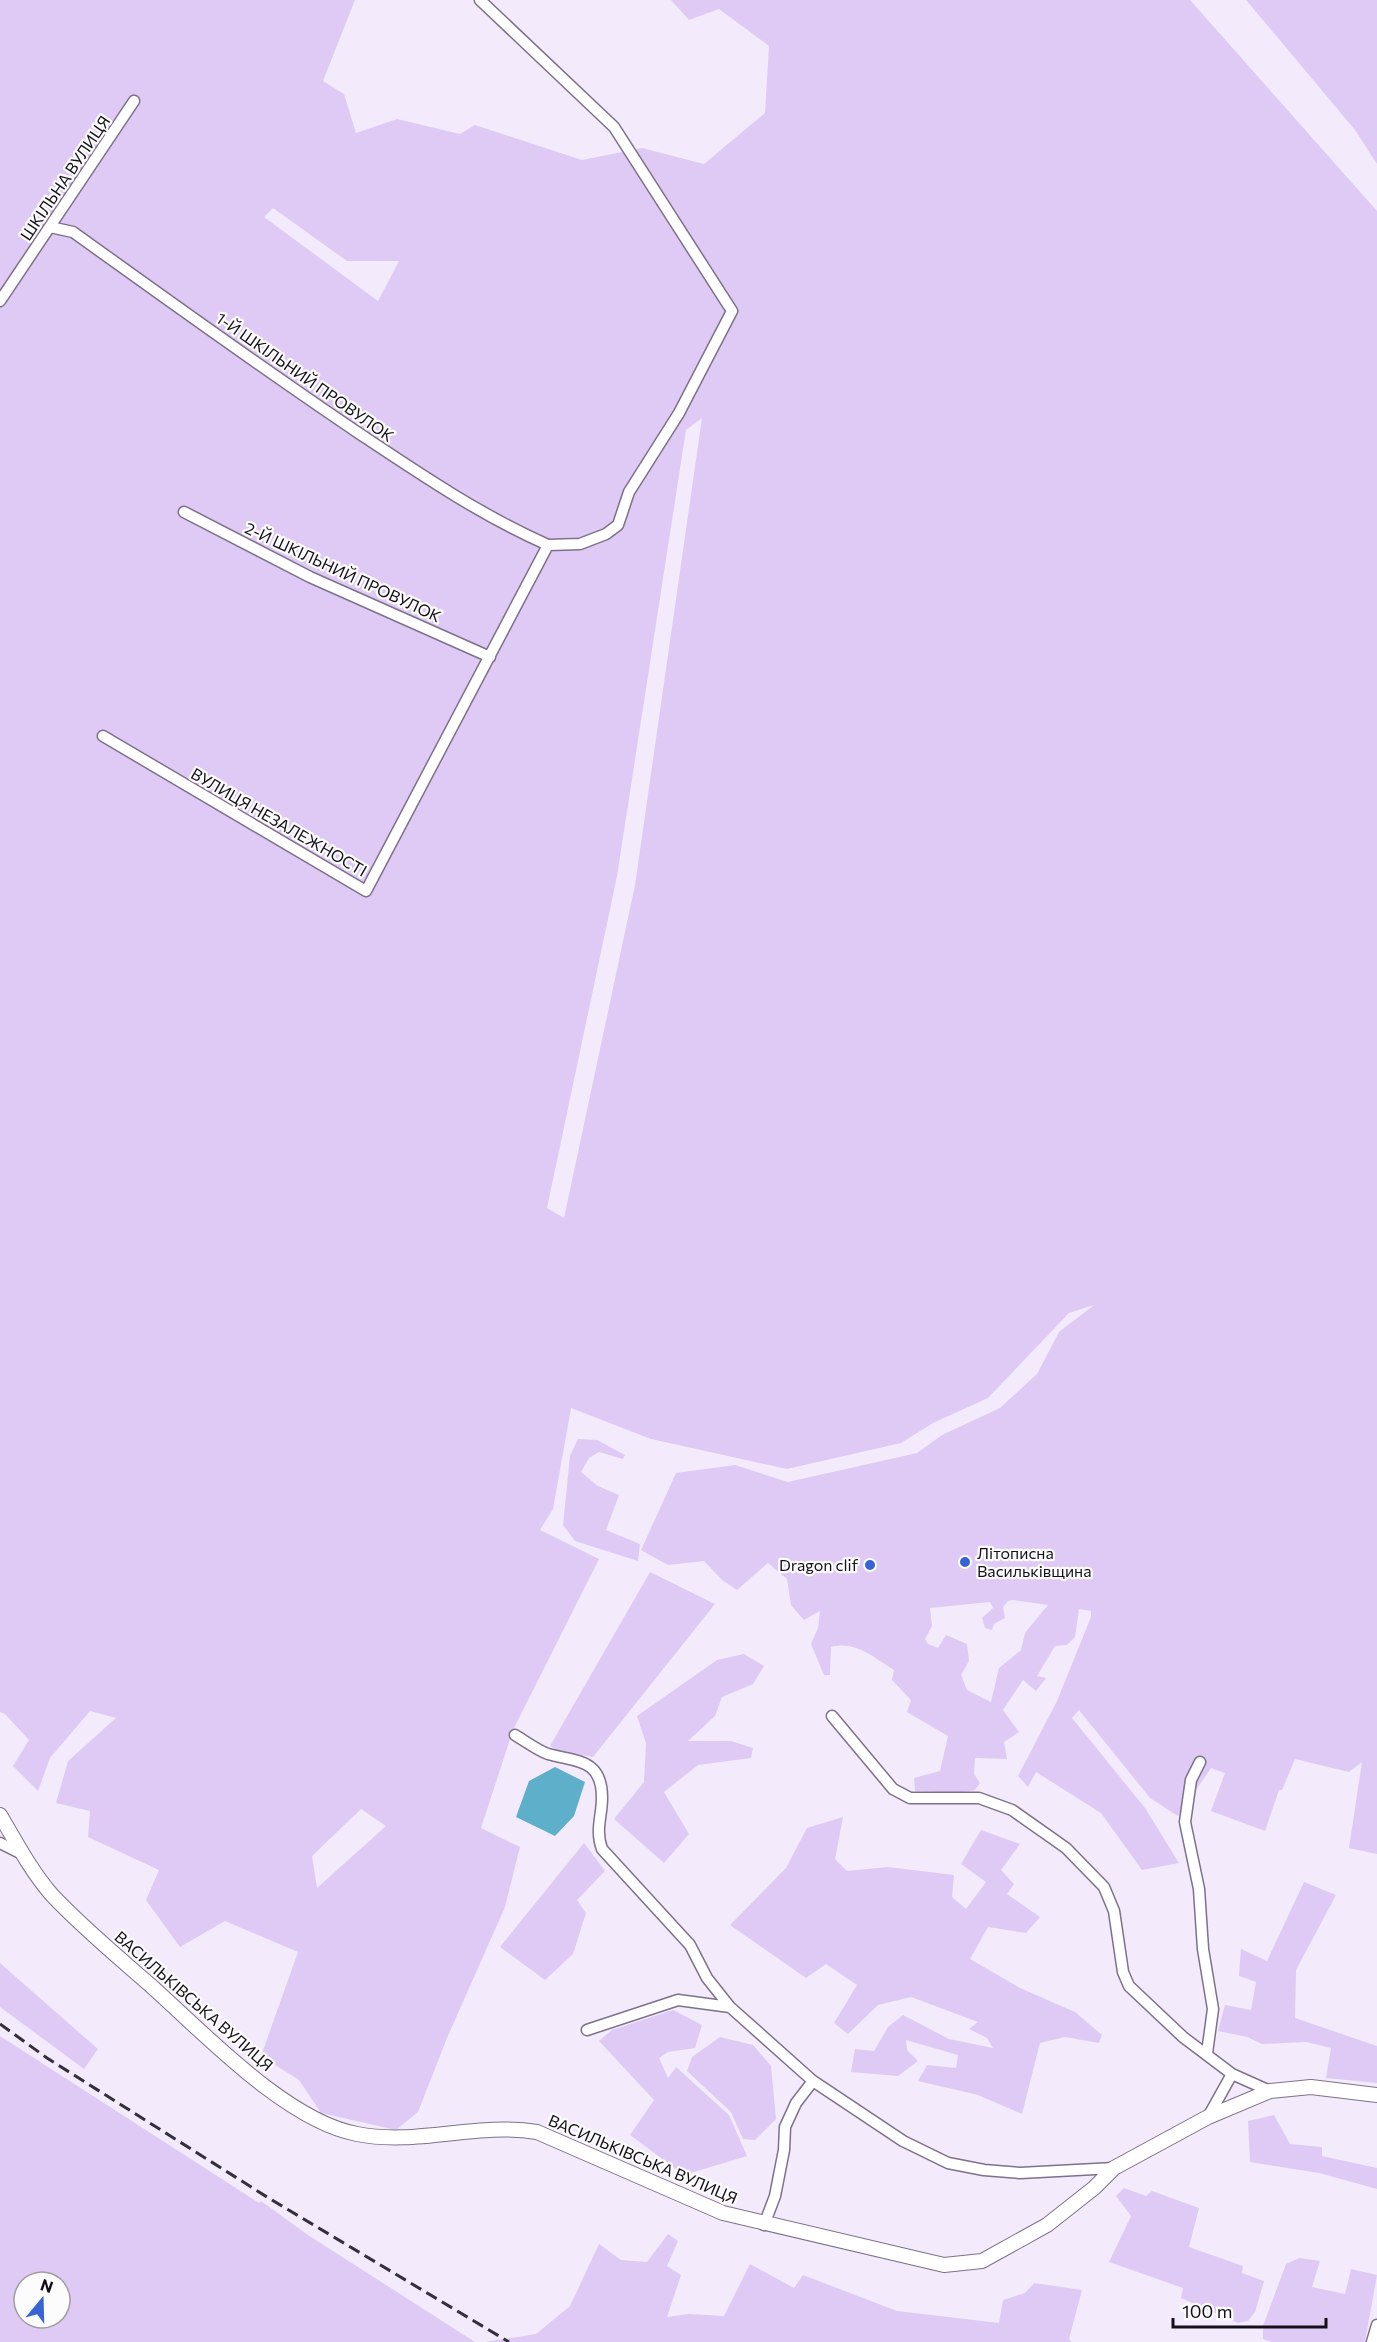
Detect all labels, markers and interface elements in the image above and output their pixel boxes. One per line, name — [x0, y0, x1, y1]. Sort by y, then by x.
street label: ШКІЛЬНА ВУЛИЦЯ — [16, 112, 113, 244]
street label: 1-Й ШКІЛЬНИЙ ПРОВУЛОК — [213, 308, 398, 445]
street label: 2-Й ШКІЛЬНИЙ ПРОВУЛОК — [242, 518, 445, 626]
street label: ВУЛИЦЯ НЕЗАЛЕЖНОСТІ — [188, 763, 371, 880]
place label: Літописна Васильківщина — [977, 1543, 1091, 1580]
place label: Dragon clif — [779, 1555, 859, 1574]
marker: Літописна Васильківщина — [958, 1555, 972, 1569]
marker: Dragon clif — [863, 1558, 877, 1572]
street label: ВАСИЛЬКІВСЬКА ВУЛИЦЯ — [111, 1927, 277, 2075]
street label: ВАСИЛЬКІВСЬКА ВУЛИЦЯ — [546, 2110, 741, 2207]
north arrow — [12, 2270, 72, 2330]
text: N — [38, 2274, 56, 2296]
scale bar — [1173, 2291, 1326, 2329]
text: 100 m — [1182, 2300, 1232, 2322]

